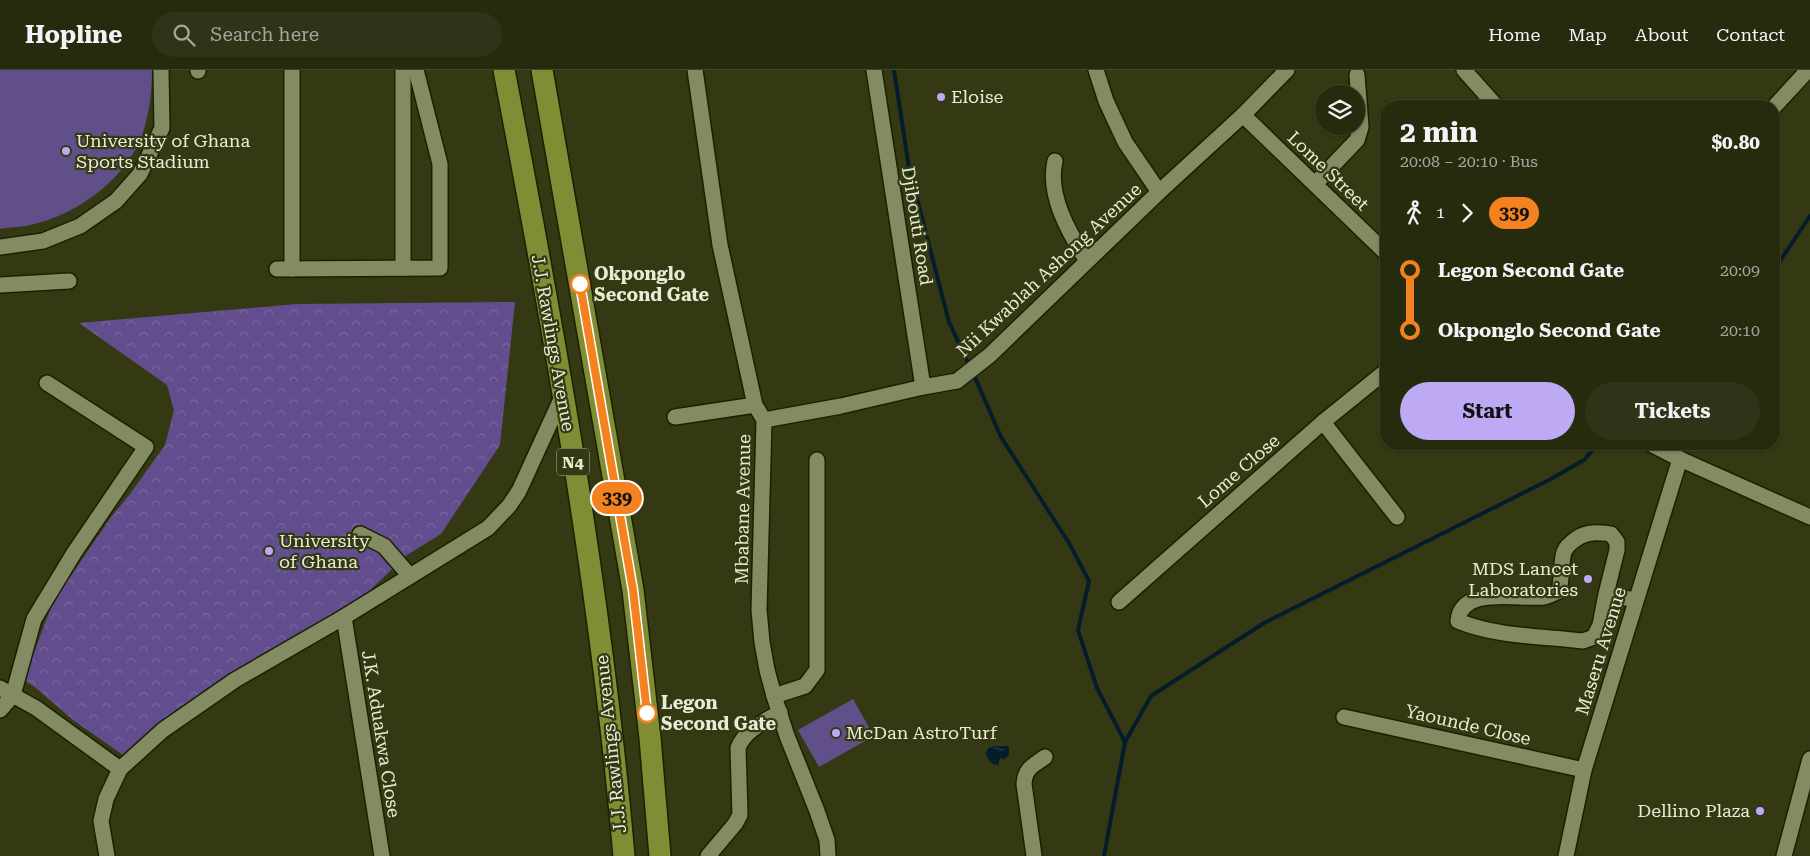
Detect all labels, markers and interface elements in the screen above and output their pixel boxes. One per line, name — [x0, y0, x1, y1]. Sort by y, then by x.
search box — [152, 12, 502, 57]
text: Hopline — [25, 21, 122, 49]
icon: search — [170, 21, 198, 49]
text: Search here — [210, 23, 319, 46]
text: Home — [1488, 24, 1540, 45]
text: Map — [1568, 24, 1607, 45]
text: About — [1635, 24, 1688, 45]
text: Contact — [1716, 24, 1785, 45]
map controls — [1315, 85, 1365, 135]
button: layers — [1315, 85, 1365, 135]
place label: Eloise — [951, 86, 1003, 107]
marker: Eloise — [935, 91, 947, 103]
text: 2 min — [1400, 116, 1478, 149]
street label: Lome Street — [1283, 127, 1374, 215]
place label: University of Ghana Sports Stadium — [76, 130, 250, 172]
text: $0.80 — [1711, 131, 1760, 154]
marker: University of Ghana Sports Stadium — [60, 145, 72, 157]
text: 20:08 – 20:10 · Bus — [1400, 152, 1538, 171]
street label: Djibouti Road — [898, 165, 937, 287]
street label: Nii Kwablah Ashong Avenue — [952, 178, 1146, 361]
icon: walk — [1400, 199, 1428, 227]
icon: forward — [1453, 199, 1481, 227]
text: 339 — [1499, 202, 1529, 223]
text: 1 — [1436, 203, 1445, 222]
street label: J.J. Rawlings Avenue — [528, 253, 579, 433]
text: Legon Second Gate — [1438, 259, 1624, 282]
text: 20:09 — [1720, 261, 1760, 280]
place label: Okponglo Second Gate — [594, 263, 710, 305]
marker: Okponglo Second Gate — [570, 274, 590, 294]
text: Okponglo Second Gate — [1438, 319, 1661, 342]
text: 20:10 — [1720, 321, 1760, 340]
button: Start — [1400, 382, 1575, 440]
button: Tickets — [1585, 382, 1760, 440]
street label: Lome Close — [1194, 429, 1284, 512]
street label: Mbabane Avenue — [731, 434, 754, 584]
road number: N4 — [557, 448, 589, 476]
line badge: 339 — [588, 482, 646, 514]
text: 339 — [602, 487, 632, 508]
place label: University of Ghana — [279, 530, 370, 572]
marker: University of Ghana — [263, 545, 275, 557]
place label: MDS Lancet Laboratories — [1468, 558, 1578, 600]
marker: MDS Lancet Laboratories — [1582, 573, 1594, 585]
street label: Maseru Avenue — [1571, 584, 1630, 717]
street label: J.K. Aduakwa Close — [358, 649, 405, 819]
street label: J.J. Rawlings Avenue — [591, 654, 630, 834]
place label: Legon Second Gate — [661, 692, 777, 734]
street label: Yaounde Close — [1403, 700, 1533, 749]
marker: Legon Second Gate — [637, 703, 657, 723]
place label: McDan AstroTurf — [846, 722, 998, 743]
marker: McDan AstroTurf — [830, 727, 842, 739]
place label: Dellino Plaza — [1637, 800, 1750, 821]
marker: Dellino Plaza — [1754, 805, 1766, 817]

